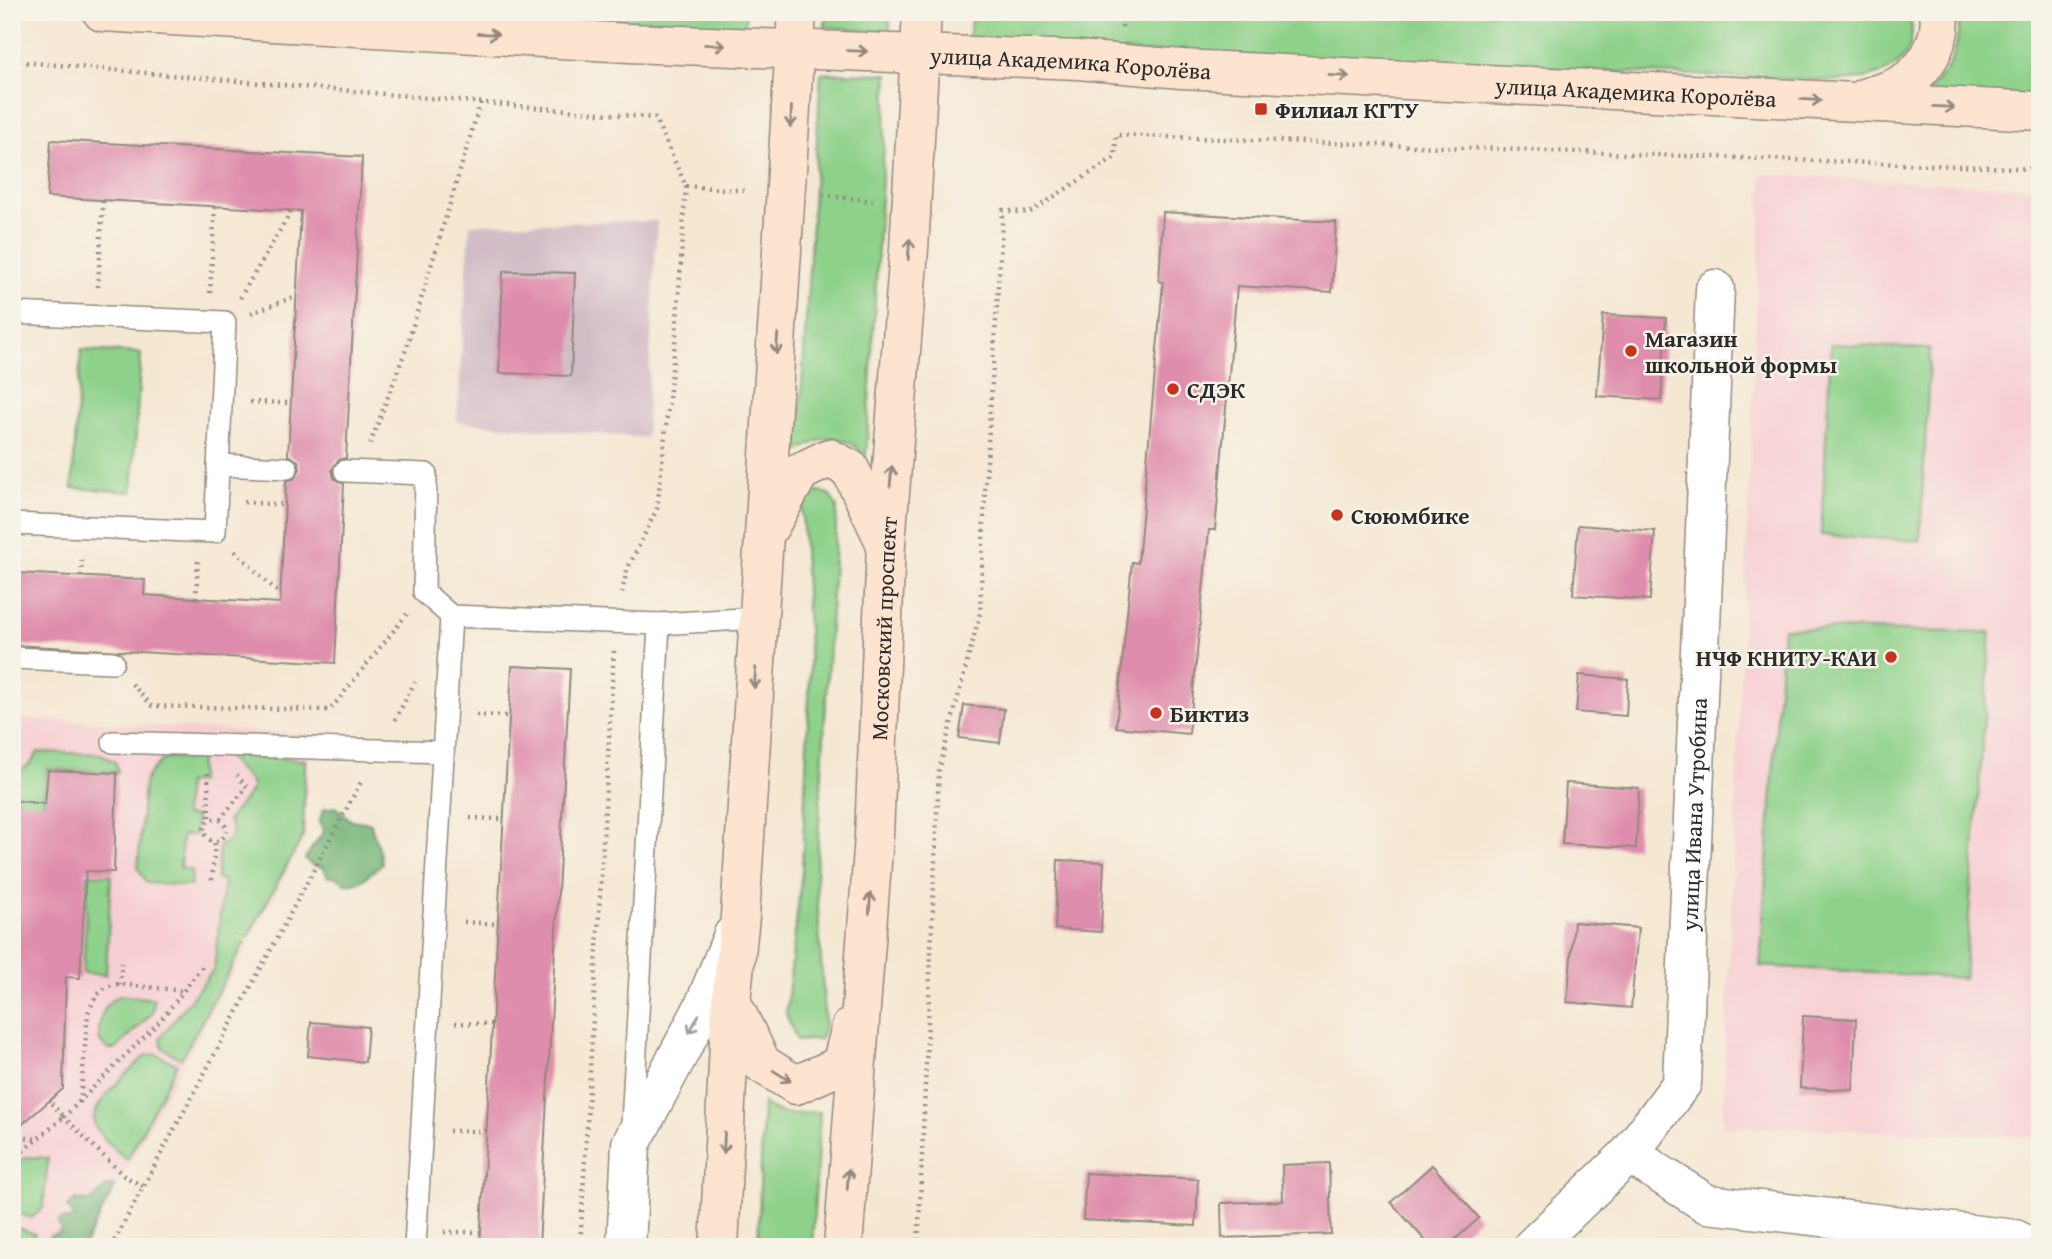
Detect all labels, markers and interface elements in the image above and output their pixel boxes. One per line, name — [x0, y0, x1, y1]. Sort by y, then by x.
one-way arrow — [476, 28, 499, 41]
street label: улица Академика Королёва — [929, 38, 1212, 87]
one-way arrow — [703, 39, 726, 52]
one-way arrow — [846, 45, 869, 58]
street label: улица Академика Королёва — [1494, 68, 1777, 115]
one-way arrow — [1328, 70, 1350, 83]
place label: Филиал КГТУ — [1275, 93, 1419, 126]
one-way arrow — [1799, 93, 1822, 106]
one-way arrow — [1933, 100, 1956, 113]
marker: Филиал КГТУ — [1253, 101, 1269, 117]
one-way arrow — [784, 105, 797, 128]
one-way arrow — [903, 239, 916, 261]
place label: Магазин школьной формы — [1645, 322, 1837, 381]
one-way arrow — [770, 332, 783, 355]
marker: Магазин школьной формы — [1623, 343, 1639, 359]
place label: СДЭК — [1187, 373, 1246, 406]
marker: СДЭК — [1165, 381, 1181, 397]
one-way arrow — [885, 465, 898, 488]
place label: Сююмбике — [1351, 499, 1469, 532]
marker: Сююмбике — [1329, 507, 1345, 523]
street label: Московский проспект — [861, 515, 905, 741]
place label: НЧФ КНИТУ-КАИ — [1696, 641, 1877, 674]
marker: НЧФ КНИТУ-КАИ — [1883, 649, 1899, 665]
one-way arrow — [748, 667, 761, 689]
place label: Биктиз — [1170, 697, 1250, 730]
street label: улица Ивана Утробина — [1672, 697, 1715, 932]
marker: Биктиз — [1148, 705, 1164, 721]
one-way arrow — [864, 892, 877, 914]
one-way arrow — [687, 1013, 701, 1034]
one-way arrow — [772, 1070, 792, 1084]
one-way arrow — [718, 1132, 731, 1155]
one-way arrow — [842, 1168, 855, 1190]

